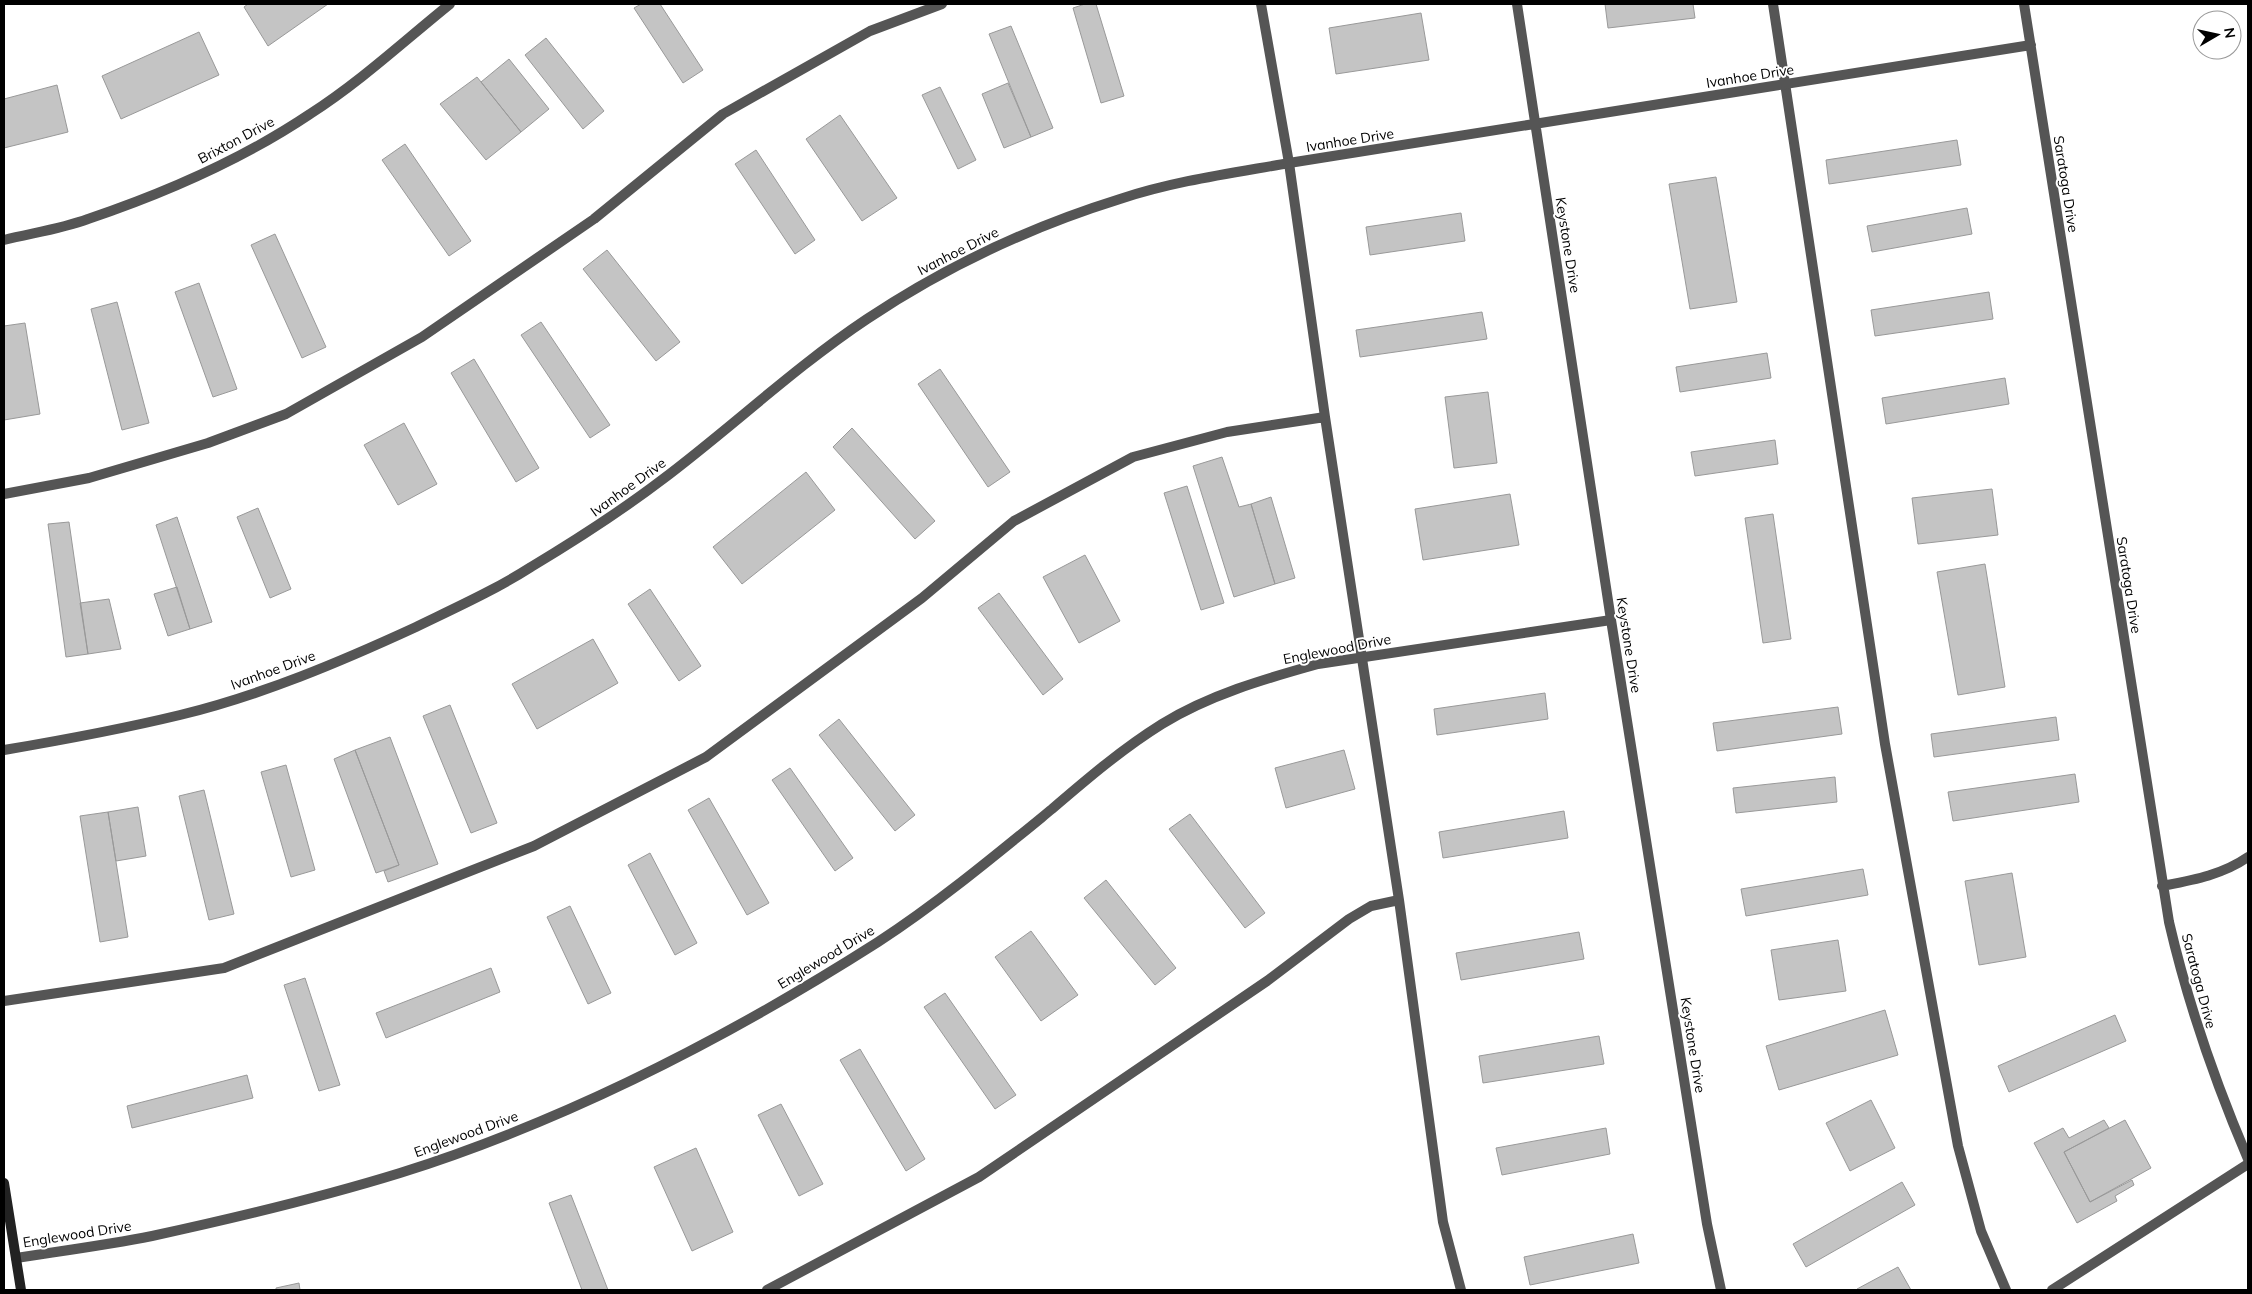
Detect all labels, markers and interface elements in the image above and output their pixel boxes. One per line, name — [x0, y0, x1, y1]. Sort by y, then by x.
north arrow — [2192, 10, 2242, 60]
text: N — [2220, 26, 2240, 40]
street label: Ivanhoe Drive — [1705, 60, 1795, 92]
street label: Brixton Drive — [195, 112, 277, 168]
street label: Ivanhoe Drive — [1305, 124, 1395, 156]
street label: Saratoga Drive — [2049, 134, 2083, 234]
street label: Keystone Drive — [1552, 196, 1584, 294]
street label: Ivanhoe Drive — [914, 223, 1002, 279]
street label: Ivanhoe Drive — [587, 454, 669, 520]
street label: Saratoga Drive — [2112, 535, 2146, 635]
street label: Keystone Drive — [1613, 596, 1645, 694]
street label: Englewood Drive — [1281, 630, 1393, 668]
street label: Ivanhoe Drive — [228, 646, 318, 694]
street label: Englewood Drive — [774, 921, 878, 993]
street label: Saratoga Drive — [2178, 931, 2220, 1031]
street label: Keystone Drive — [1677, 996, 1709, 1094]
street label: Englewood Drive — [411, 1107, 521, 1161]
street label: Englewood Drive — [21, 1217, 133, 1251]

